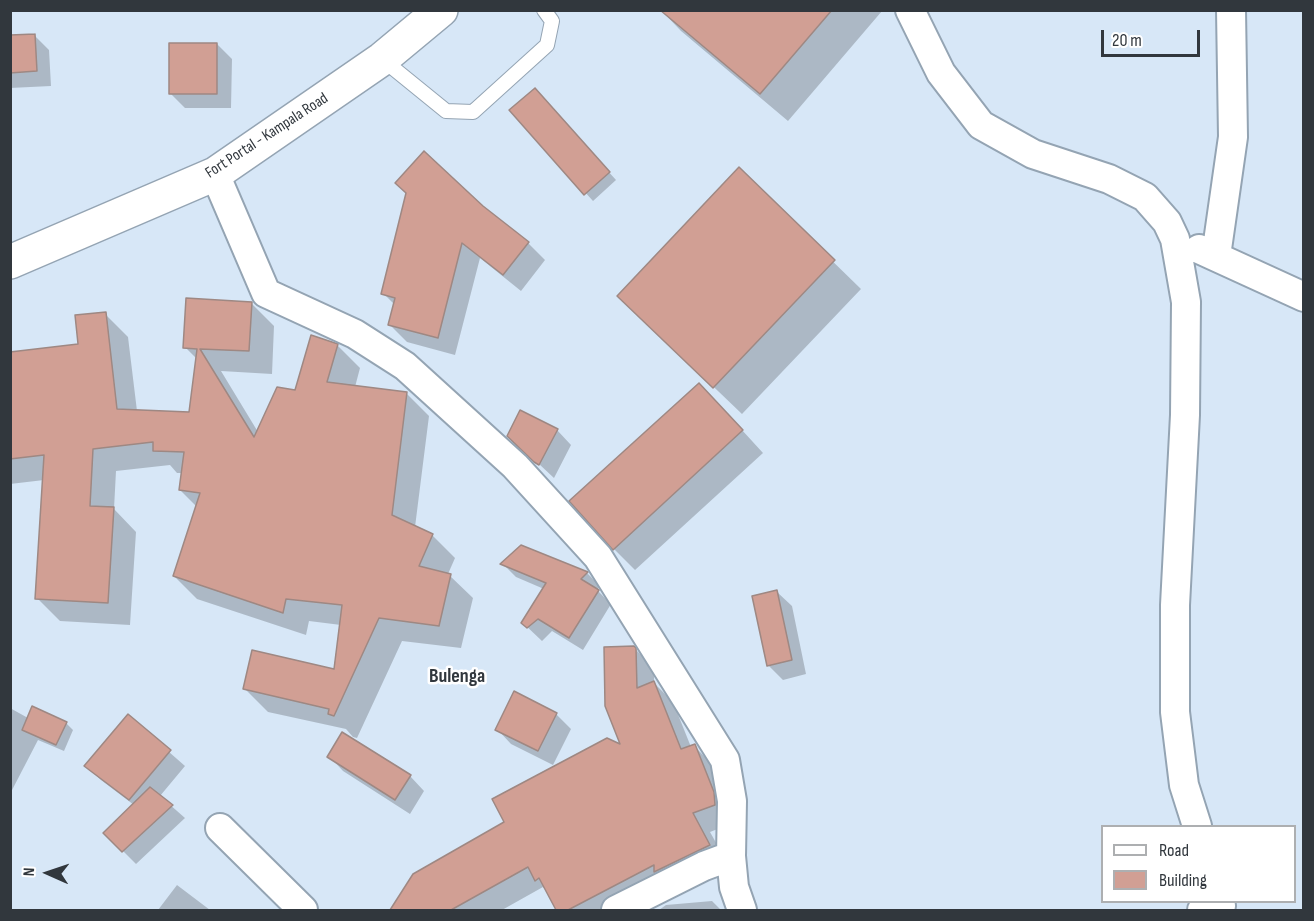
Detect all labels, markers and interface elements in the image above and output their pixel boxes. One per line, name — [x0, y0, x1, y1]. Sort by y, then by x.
scale bar — [1104, 18, 1203, 56]
text: 20 m — [1112, 30, 1142, 51]
street label: Fort Portal - Kampala Road — [202, 89, 332, 183]
district label: Bulenga — [429, 665, 485, 689]
legend — [1101, 825, 1296, 903]
text: Road — [1159, 840, 1189, 861]
north arrow — [18, 843, 78, 903]
text: N — [20, 867, 39, 877]
text: Building — [1159, 870, 1207, 891]

